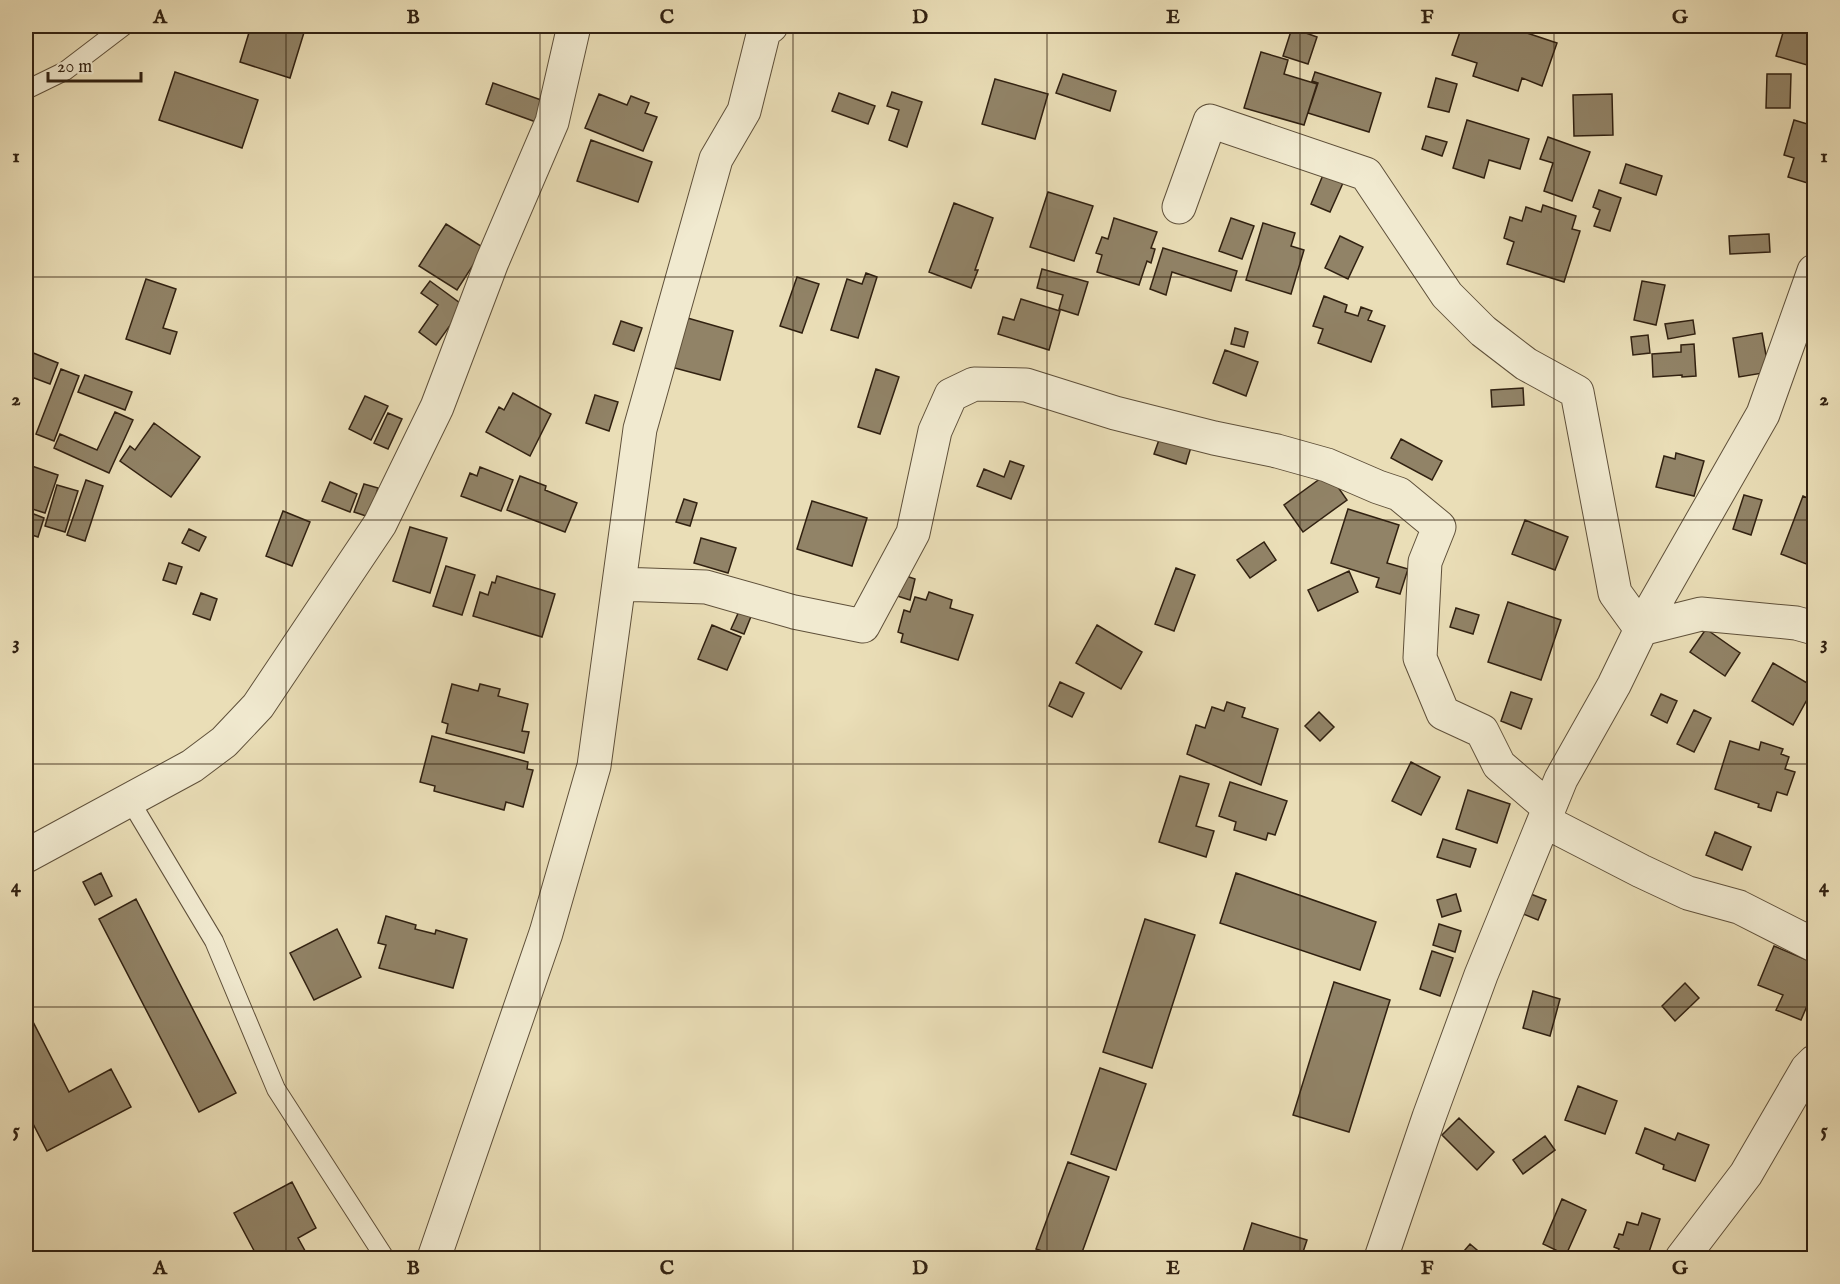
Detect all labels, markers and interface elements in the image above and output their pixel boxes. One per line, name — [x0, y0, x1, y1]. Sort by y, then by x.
text: A — [152, 5, 168, 30]
text: B — [406, 5, 420, 30]
text: C — [660, 5, 674, 30]
text: D — [912, 5, 928, 30]
text: E — [1166, 5, 1180, 30]
text: F — [1421, 5, 1434, 30]
text: G — [1672, 5, 1689, 30]
scale bar — [48, 45, 141, 83]
text: 20 m — [57, 56, 92, 79]
text: 1 — [12, 144, 20, 169]
text: 1 — [1820, 144, 1828, 169]
text: 2 — [11, 387, 21, 412]
text: 2 — [1819, 387, 1829, 412]
text: 3 — [12, 631, 20, 656]
text: 3 — [1820, 631, 1828, 656]
text: 4 — [11, 874, 22, 899]
text: 4 — [1819, 874, 1830, 899]
text: 5 — [12, 1118, 20, 1143]
text: 5 — [1820, 1118, 1828, 1143]
text: A — [152, 1256, 168, 1281]
text: B — [406, 1256, 420, 1281]
text: C — [660, 1256, 674, 1281]
text: D — [912, 1256, 928, 1281]
text: E — [1166, 1256, 1180, 1281]
text: F — [1421, 1256, 1434, 1281]
text: G — [1672, 1256, 1689, 1281]

